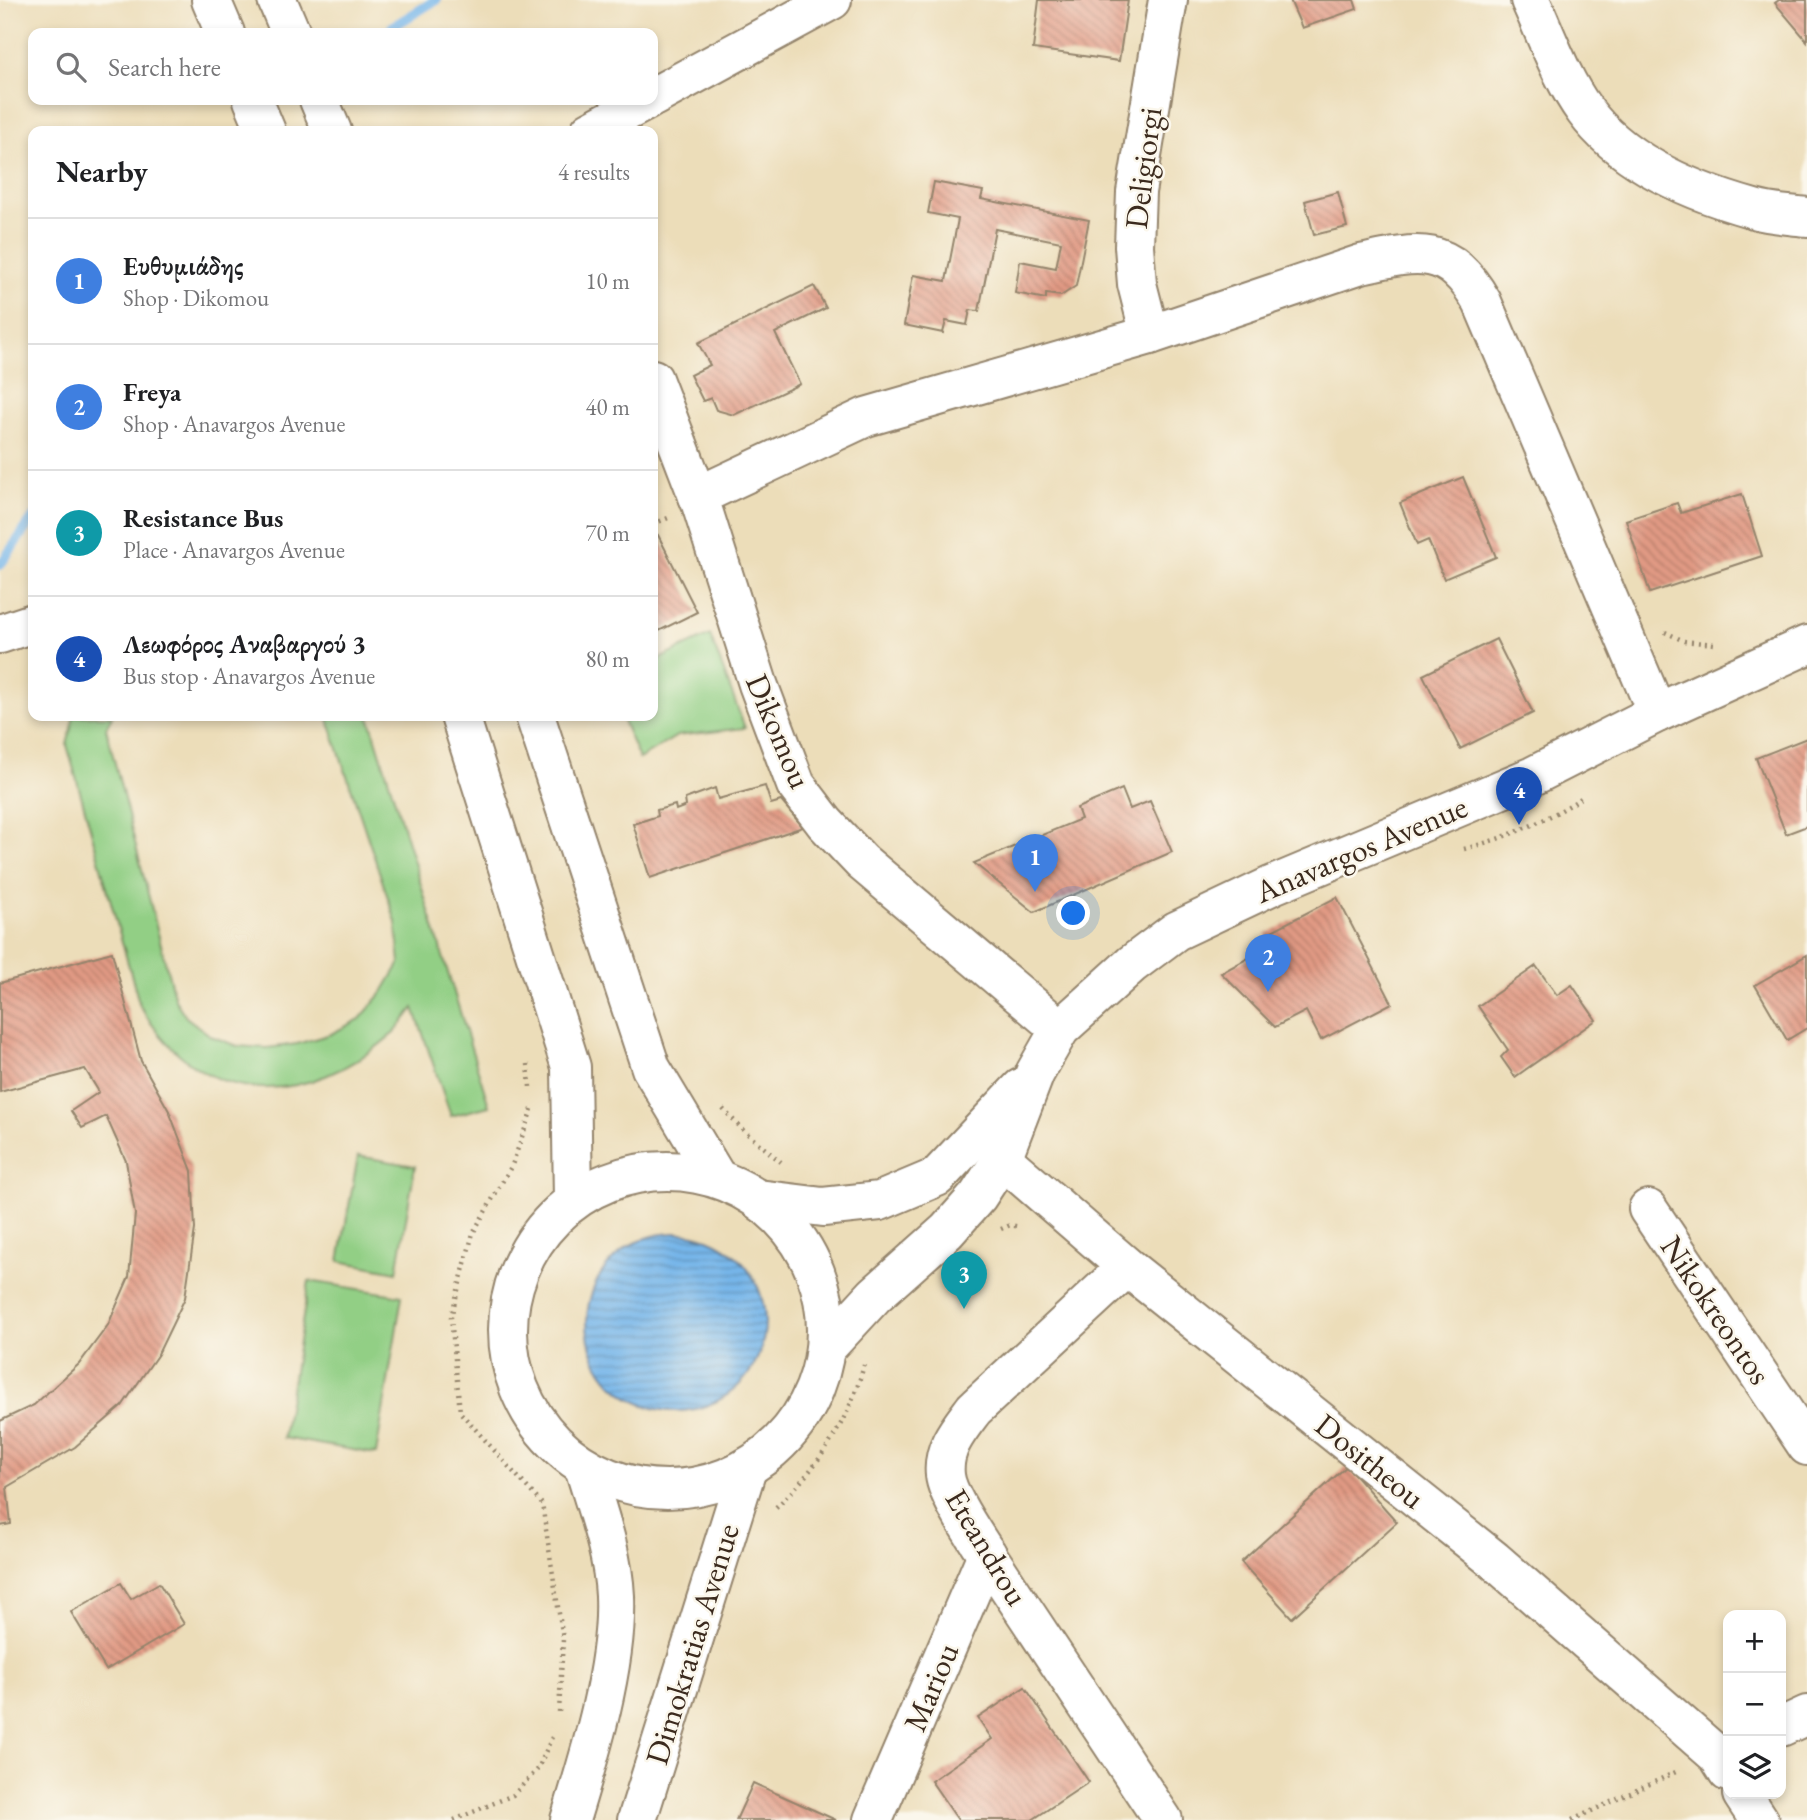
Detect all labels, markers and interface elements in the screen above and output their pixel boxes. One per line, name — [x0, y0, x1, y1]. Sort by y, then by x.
search box — [28, 28, 658, 105]
icon: search — [52, 48, 90, 86]
text: Search here — [108, 50, 221, 84]
street label: Deligiorgi — [1115, 105, 1171, 231]
text: Nearby — [56, 152, 148, 191]
text: 4 results — [558, 157, 630, 187]
text: Ευθυμιάδης — [123, 249, 243, 283]
text: 1 — [73, 266, 85, 296]
text: 10 m — [585, 266, 630, 296]
text: Shop · Dikomou — [123, 283, 269, 313]
text: Freya — [123, 375, 181, 409]
text: 2 — [73, 392, 85, 422]
text: 40 m — [585, 392, 630, 422]
text: Shop · Anavargos Avenue — [123, 409, 345, 439]
text: Resistance Bus — [123, 501, 283, 535]
text: 3 — [73, 518, 85, 548]
text: 70 m — [585, 518, 630, 548]
text: Place · Anavargos Avenue — [123, 535, 345, 565]
text: Λεωφόρος Αναβαργού 3 — [123, 627, 366, 661]
text: 4 — [73, 644, 85, 674]
text: 80 m — [585, 644, 630, 674]
text: Bus stop · Anavargos Avenue — [123, 661, 375, 691]
street label: Dikomou — [736, 667, 822, 795]
pin: 4 — [1496, 767, 1542, 825]
street label: Anavargos Avenue — [1248, 785, 1473, 913]
pin: 1 — [1012, 834, 1058, 892]
your location — [1056, 896, 1090, 930]
pin: 2 — [1245, 934, 1291, 992]
street label: Nikokreontos — [1651, 1228, 1781, 1392]
pin: 3 — [941, 1251, 987, 1309]
street label: Dositheou — [1306, 1404, 1434, 1518]
street label: Eteandrou — [936, 1481, 1038, 1613]
street label: Dimokratias Avenue — [635, 1518, 749, 1770]
map controls — [1723, 1610, 1786, 1799]
button: + — [1723, 1610, 1786, 1673]
street label: Mariou — [894, 1636, 968, 1738]
button: − — [1723, 1673, 1786, 1736]
button: layers — [1723, 1736, 1786, 1799]

